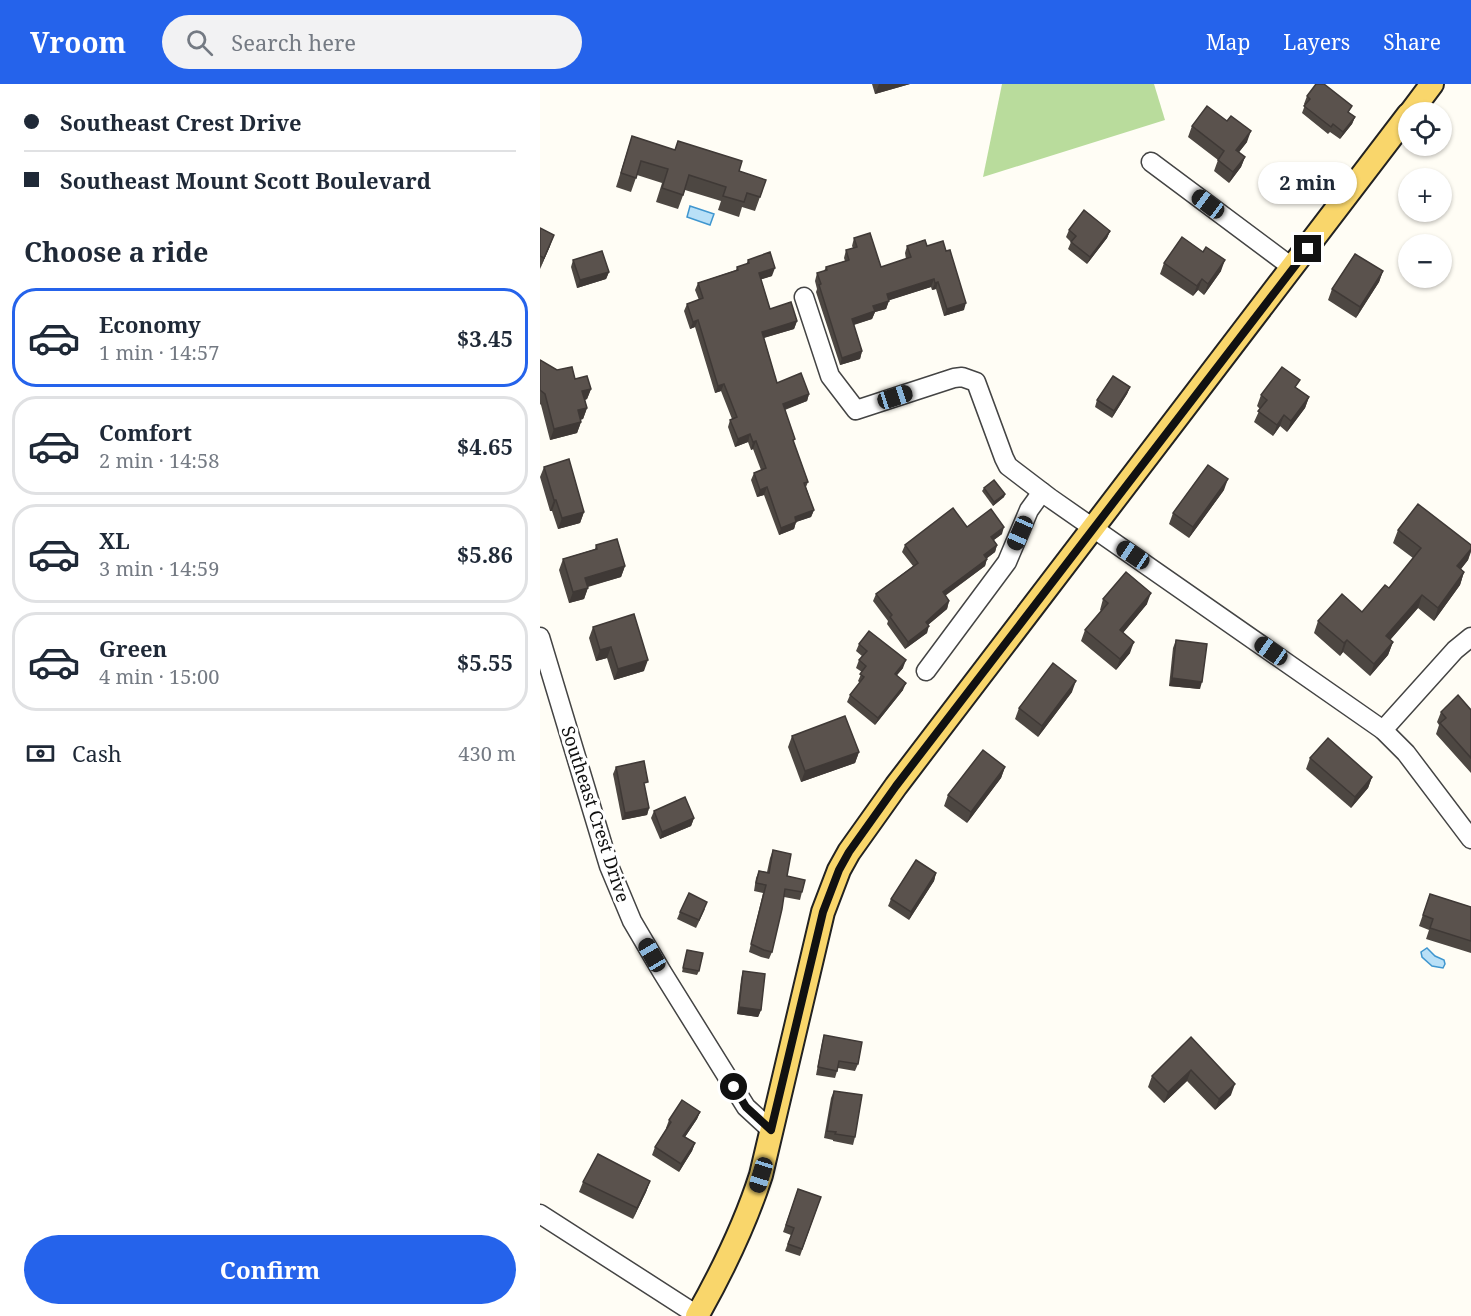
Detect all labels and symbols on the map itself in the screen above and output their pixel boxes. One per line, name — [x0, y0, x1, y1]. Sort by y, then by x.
callout: 2 min — [1258, 162, 1358, 204]
car — [1188, 186, 1228, 222]
route end — [1294, 235, 1321, 262]
car — [875, 383, 915, 411]
car — [1004, 513, 1036, 553]
car — [1113, 537, 1153, 573]
car — [1251, 633, 1291, 669]
street label: Southeast Crest Drive — [556, 723, 636, 905]
car — [635, 935, 669, 975]
route start — [720, 1073, 747, 1100]
car — [747, 1155, 775, 1195]

